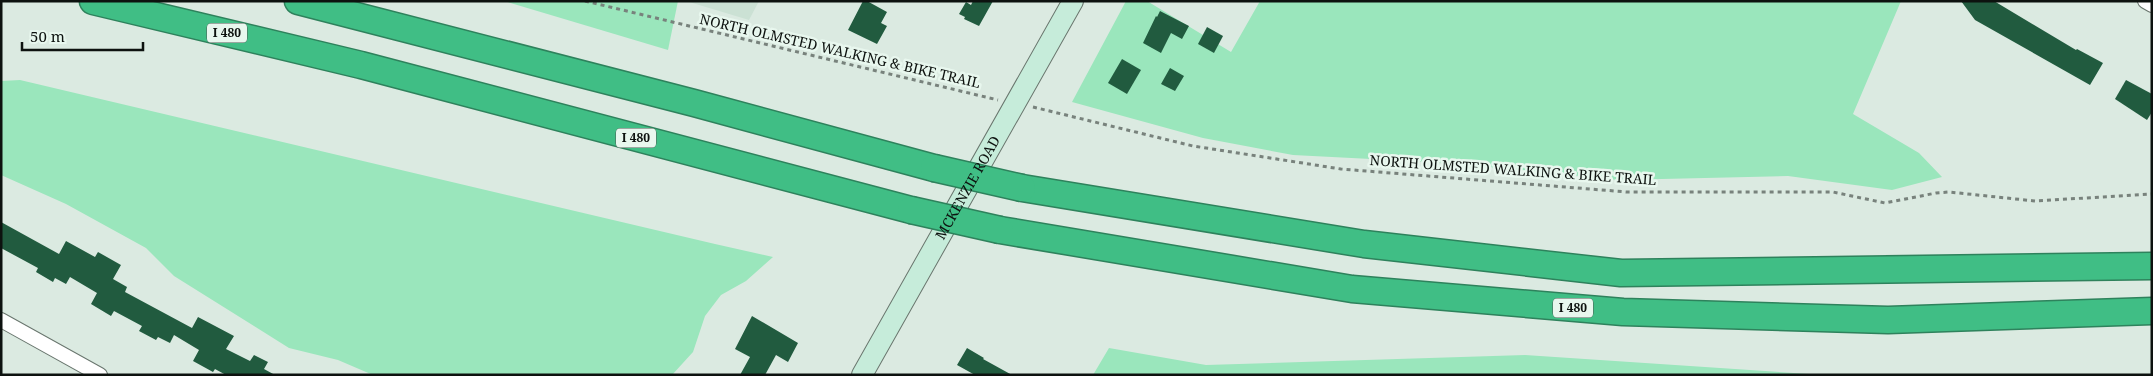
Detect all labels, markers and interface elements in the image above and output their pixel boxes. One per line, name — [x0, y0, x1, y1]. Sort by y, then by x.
street label: NORTH OLMSTED WALKING & BIKE TRAIL — [698, 9, 983, 92]
scale bar — [22, 20, 144, 52]
road number: I 480 — [207, 23, 247, 42]
text: 50 m — [30, 26, 65, 46]
road number: I 480 — [616, 128, 656, 148]
street label: MCKENZIE ROAD — [930, 132, 1004, 243]
street label: NORTH OLMSTED WALKING & BIKE TRAIL — [1369, 150, 1657, 189]
road number: I 480 — [1553, 298, 1593, 318]

